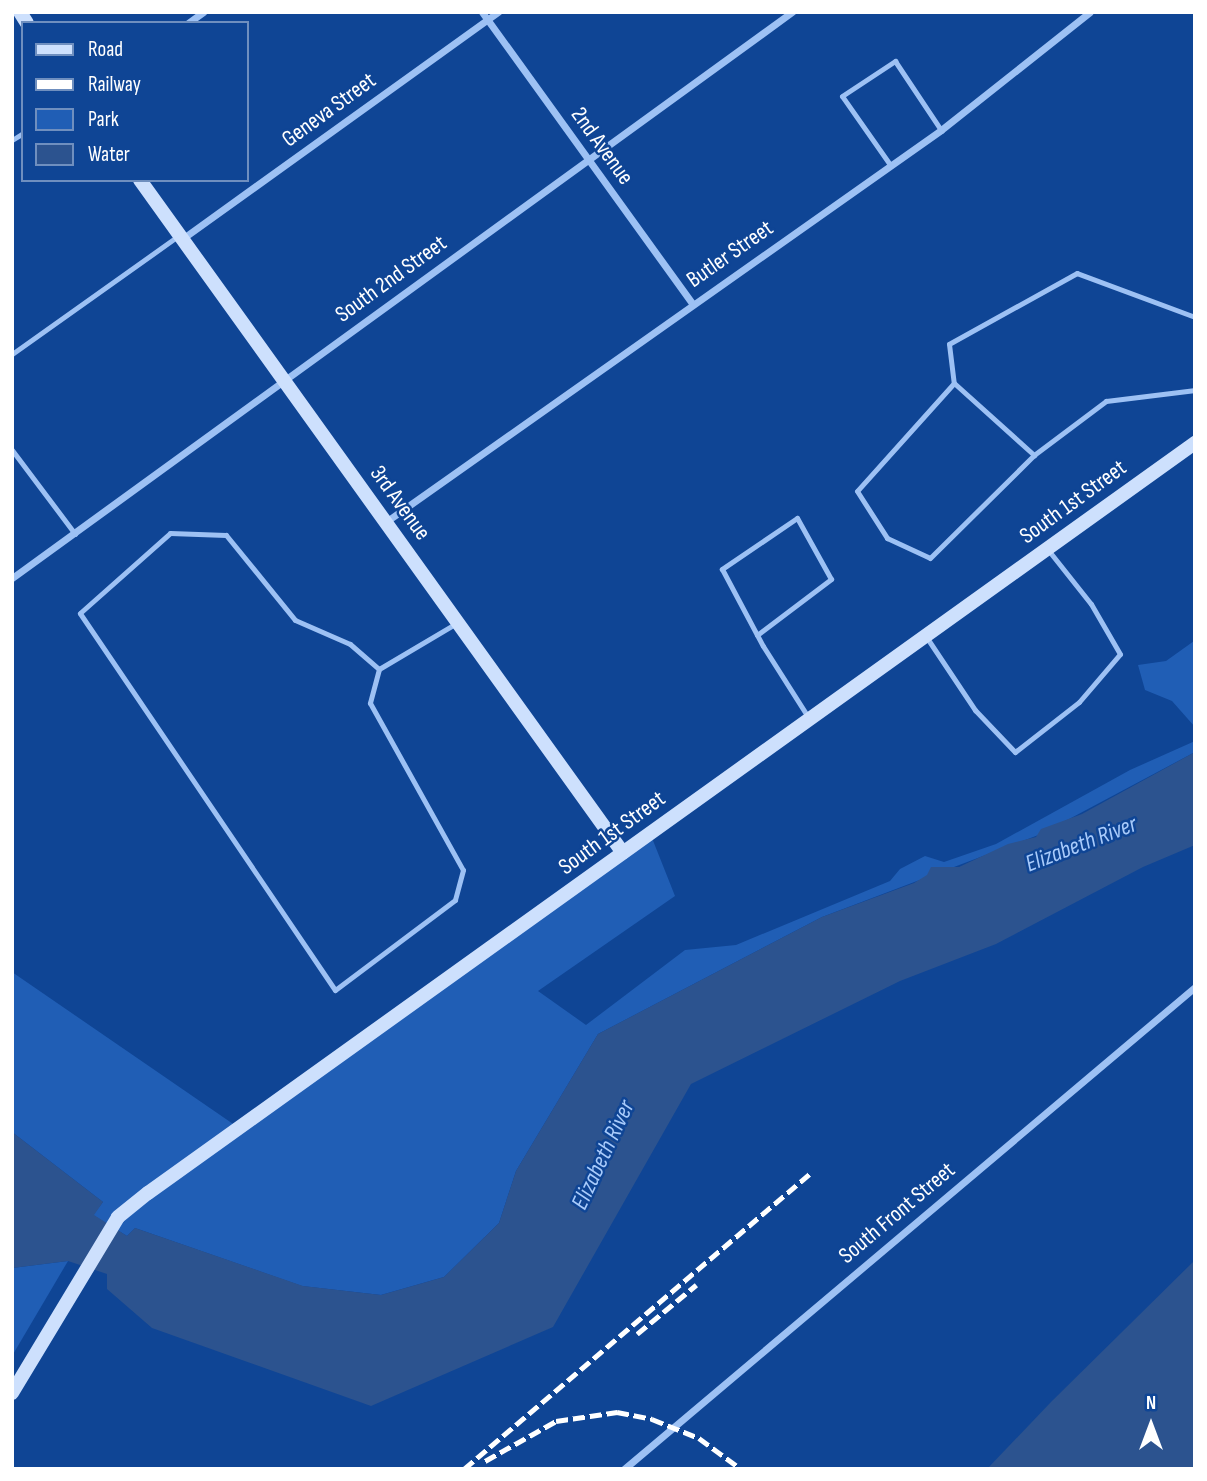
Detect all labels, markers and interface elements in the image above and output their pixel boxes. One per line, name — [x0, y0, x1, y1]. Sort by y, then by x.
legend — [21, 21, 248, 182]
text: Road — [88, 37, 123, 62]
street label: Geneva Street — [277, 67, 381, 153]
text: Railway — [88, 72, 141, 97]
street label: 2nd Avenue — [565, 102, 639, 190]
text: Park — [88, 107, 119, 132]
text: Water — [88, 142, 130, 167]
street label: Butler Street — [681, 214, 779, 294]
street label: South 2nd Street — [330, 229, 452, 329]
street label: South 1st Street — [1014, 454, 1132, 550]
street label: 3rd Avenue — [364, 460, 436, 546]
street label: South 1st Street — [553, 785, 671, 881]
water label: Elizabeth River — [1021, 810, 1141, 878]
water label: Elizabeth River — [565, 1096, 641, 1214]
street label: South Front Street — [833, 1156, 961, 1270]
north arrow — [1116, 1390, 1186, 1460]
text: N — [1146, 1392, 1156, 1415]

